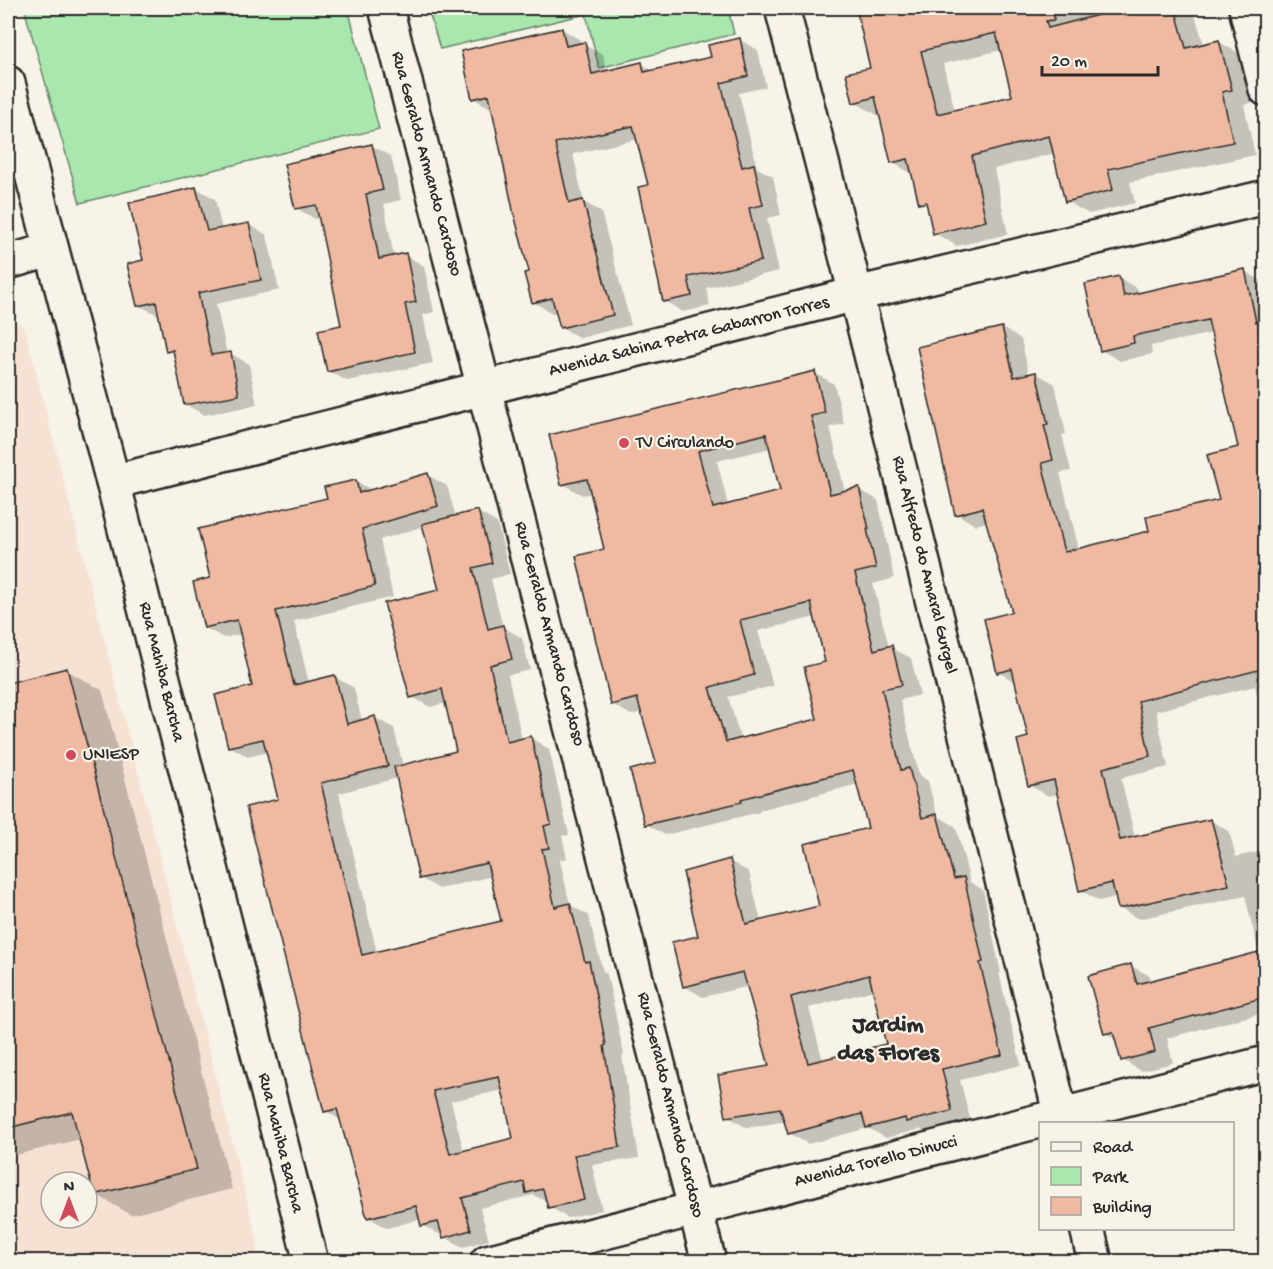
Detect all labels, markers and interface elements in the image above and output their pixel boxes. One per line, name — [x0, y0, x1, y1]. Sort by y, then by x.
scale bar — [1042, 39, 1158, 77]
street label: Rua Geraldo Armando Cardoso — [386, 49, 466, 279]
text: 20 m — [1051, 52, 1087, 73]
street label: Avenida Sabina Petra Gabarron Torres — [547, 292, 832, 382]
place label: TV Circulando — [635, 433, 734, 454]
marker: TV Circulando — [617, 436, 631, 450]
street label: Rua Alfredo do Amaral Gurgel — [887, 454, 961, 676]
street label: Rua Geraldo Armando Cardoso — [509, 519, 589, 749]
street label: Rua Mahiba Barcha — [133, 600, 189, 745]
place label: UNIESP — [83, 745, 140, 766]
marker: UNIESP — [64, 748, 78, 762]
street label: Rua Geraldo Armando Cardoso — [632, 990, 708, 1220]
district label: Jardim das Flores — [837, 1012, 940, 1069]
street label: Rua Mahiba Barcha — [252, 1071, 308, 1216]
legend — [1039, 1122, 1234, 1230]
street label: Avenida Torello Dinucci — [792, 1132, 960, 1192]
text: Road — [1093, 1138, 1134, 1159]
text: Park — [1092, 1168, 1129, 1189]
north arrow — [39, 1170, 99, 1230]
text: N — [64, 1179, 75, 1198]
text: Building — [1092, 1198, 1152, 1219]

